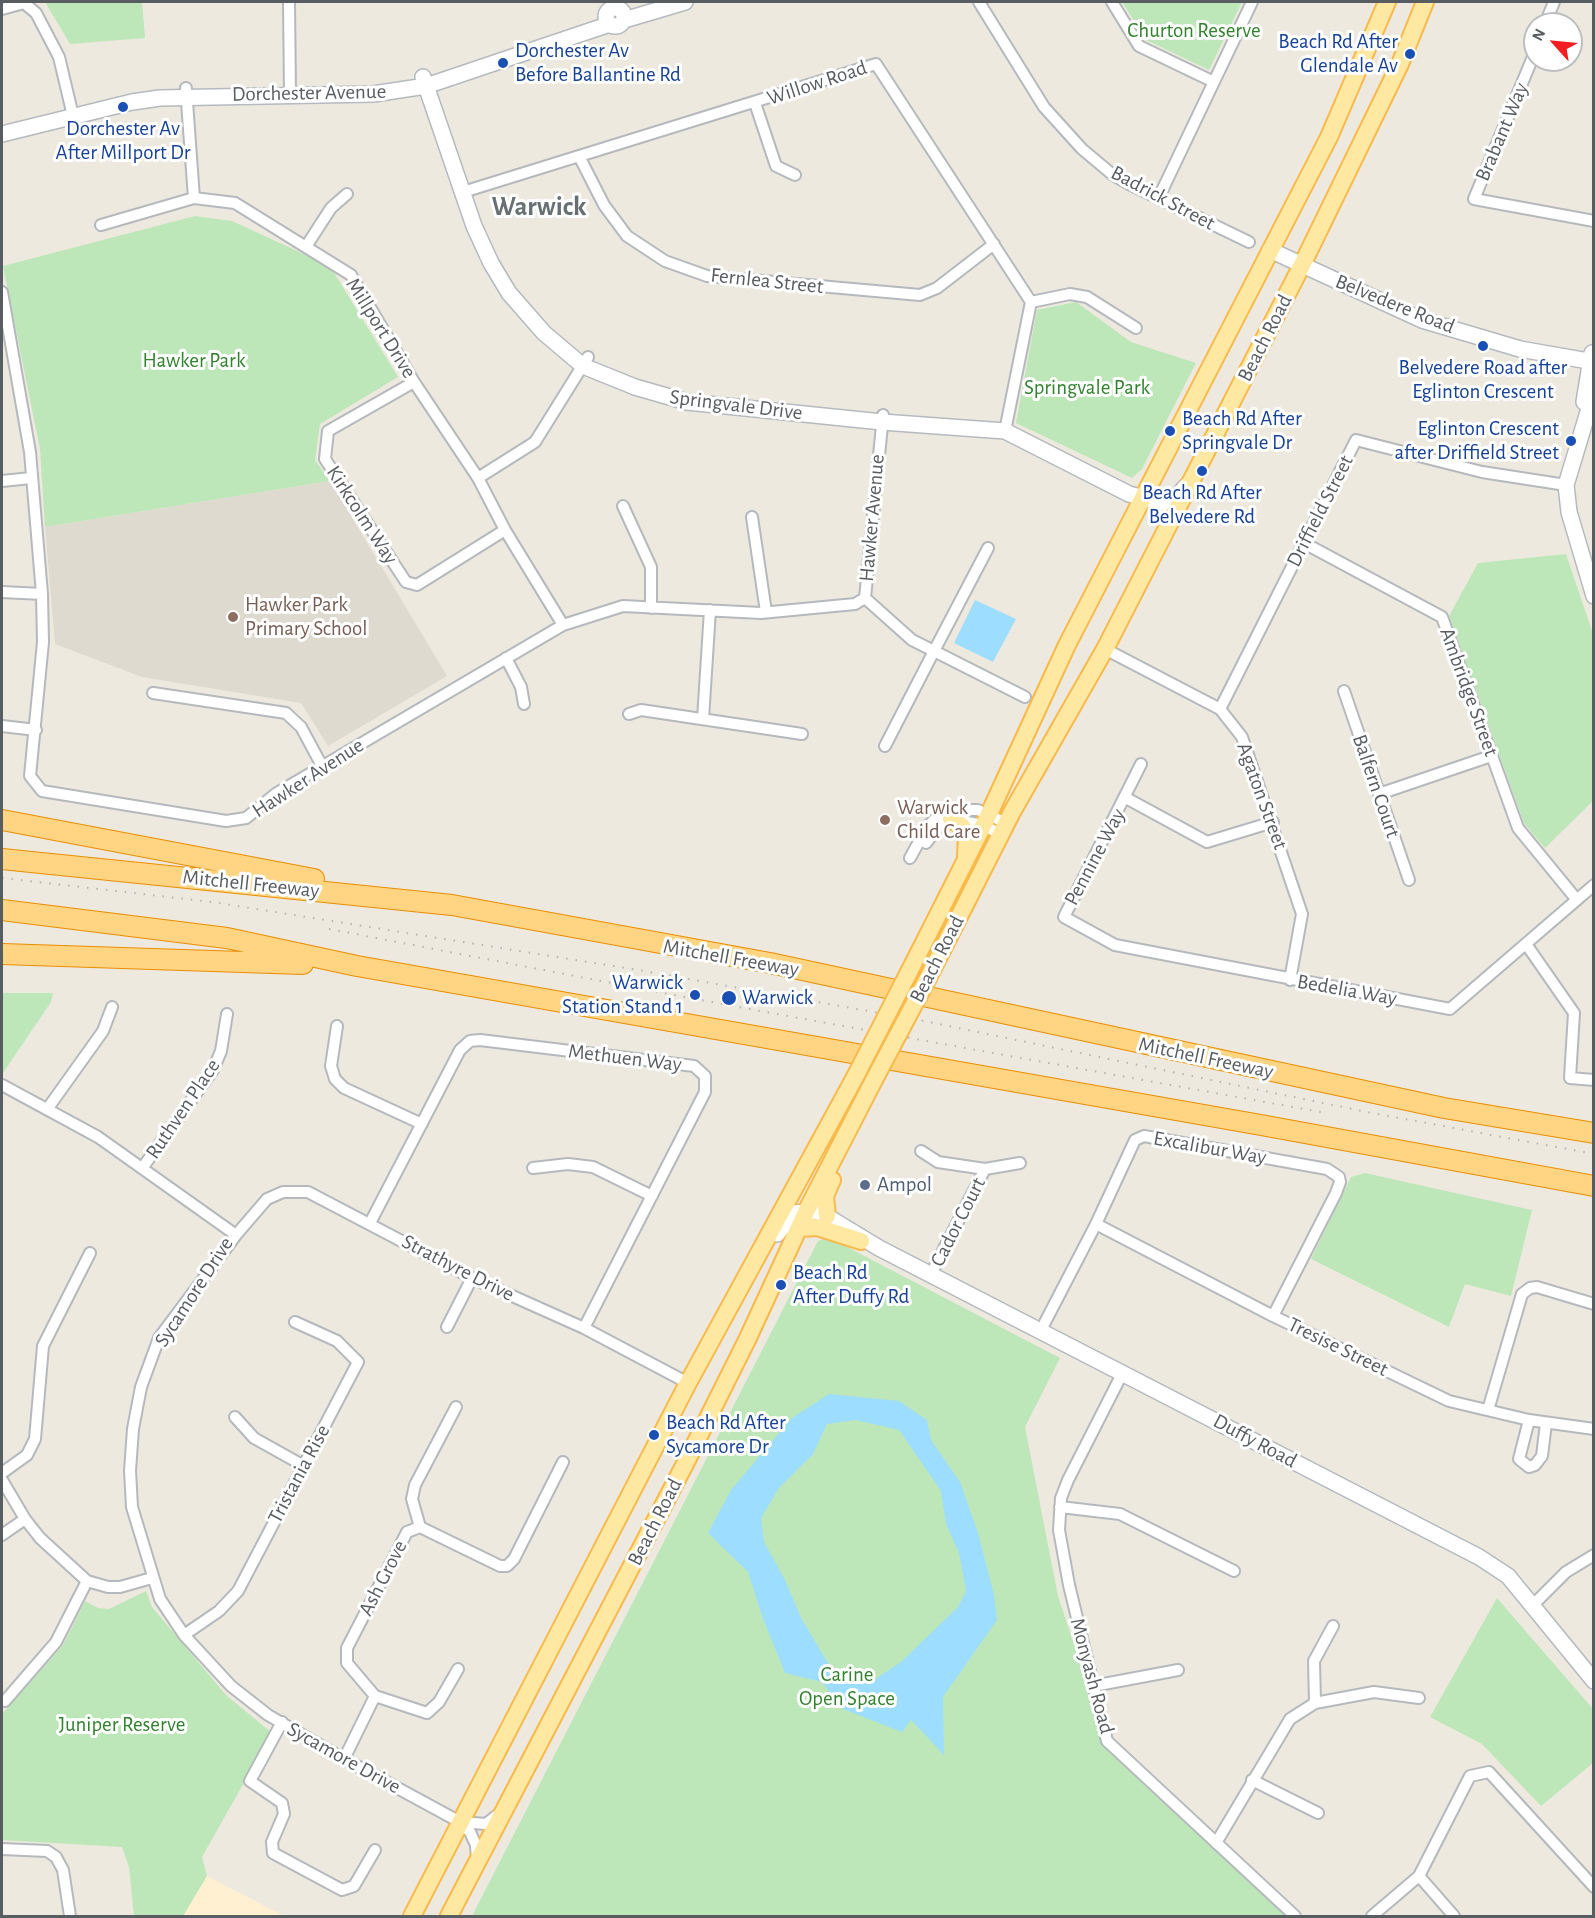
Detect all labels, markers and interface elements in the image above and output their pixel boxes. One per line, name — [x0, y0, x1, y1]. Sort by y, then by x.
north arrow — [1523, 12, 1583, 72]
park label: Churton Reserve — [1127, 18, 1261, 44]
text: N — [1529, 26, 1548, 43]
place label: Beach Rd After Glendale Av — [1278, 29, 1398, 79]
place label: Dorchester Av Before Ballantine Rd — [515, 38, 681, 88]
marker: Beach Rd After Glendale Av — [1403, 47, 1417, 61]
street label: Willow Road — [764, 55, 870, 111]
marker: Dorchester Av Before Ballantine Rd — [496, 56, 510, 70]
street label: Dorchester Avenue — [232, 79, 386, 107]
street label: Brabant Way — [1470, 79, 1534, 185]
marker: Dorchester Av After Millport Dr — [116, 100, 130, 114]
place label: Dorchester Av After Millport Dr — [55, 116, 191, 166]
street label: Badrick Street — [1107, 160, 1219, 236]
district label: Warwick — [492, 191, 586, 223]
street label: Fernlea Street — [709, 263, 825, 299]
street label: Belvedere Road — [1332, 269, 1458, 339]
street label: Millport Drive — [340, 273, 422, 383]
street label: Beach Road — [1232, 290, 1298, 386]
marker: Belvedere Road after Eglinton Crescent — [1476, 339, 1490, 353]
park label: Hawker Park — [143, 348, 245, 374]
place label: Belvedere Road after Eglinton Crescent — [1399, 355, 1567, 405]
park label: Springvale Park — [1024, 375, 1150, 401]
street label: Springvale Drive — [668, 384, 804, 426]
place label: Beach Rd After Springvale Dr — [1182, 406, 1302, 456]
place label: Eglinton Crescent after Driffield Street — [1395, 416, 1559, 466]
marker: Beach Rd After Springvale Dr — [1163, 424, 1177, 438]
marker: Eglinton Crescent after Driffield Street — [1564, 434, 1578, 448]
street label: Driffield Street — [1281, 451, 1359, 571]
street label: Hawker Avenue — [854, 453, 890, 583]
street label: Kirkcolm Way — [321, 461, 403, 569]
marker: Beach Rd After Belvedere Rd — [1195, 464, 1209, 478]
place label: Beach Rd After Belvedere Rd — [1142, 480, 1262, 530]
place label: Hawker Park Primary School — [245, 592, 368, 642]
marker: Hawker Park Primary School — [226, 610, 240, 624]
street label: Ambridge Street — [1434, 624, 1504, 760]
street label: Balfern Court — [1347, 731, 1405, 841]
street label: Hawker Avenue — [248, 733, 368, 823]
street label: Agaton Street — [1231, 739, 1293, 853]
place label: Warwick Child Care — [897, 795, 980, 845]
street label: Pennine Way — [1059, 804, 1131, 910]
marker: Warwick Child Care — [878, 813, 892, 827]
street label: Mitchell Freeway — [181, 864, 321, 904]
street label: Beach Road — [904, 911, 970, 1007]
street label: Mitchell Freeway — [661, 934, 801, 982]
street label: Bedelia Way — [1295, 969, 1399, 1011]
place label: Warwick Station Stand 1 — [562, 970, 683, 1020]
place label: Warwick — [742, 985, 813, 1011]
marker: Warwick Station Stand 1 — [688, 988, 702, 1002]
marker: Warwick — [720, 989, 738, 1007]
street label: Mitchell Freeway — [1136, 1031, 1276, 1085]
street label: Methuen Way — [567, 1039, 683, 1077]
street label: Ruthven Place — [140, 1054, 226, 1164]
street label: Excalibur Way — [1152, 1126, 1268, 1170]
place label: Ampol — [877, 1172, 932, 1198]
street label: Cador Court — [925, 1173, 991, 1271]
marker: Ampol — [858, 1178, 872, 1192]
street label: Strathyre Drive — [398, 1229, 518, 1307]
street label: Sycamore Drive — [149, 1232, 239, 1352]
place label: Beach Rd After Duffy Rd — [793, 1260, 909, 1310]
marker: Beach Rd After Duffy Rd — [774, 1278, 788, 1292]
street label: Tresise Street — [1284, 1312, 1392, 1382]
street label: Duffy Road — [1209, 1408, 1301, 1474]
place label: Beach Rd After Sycamore Dr — [666, 1410, 786, 1460]
street label: Tristania Rise — [263, 1420, 335, 1528]
marker: Beach Rd After Sycamore Dr — [647, 1428, 661, 1442]
street label: Beach Road — [622, 1474, 688, 1570]
street label: Ash Grove — [353, 1536, 413, 1620]
street label: Monyash Road — [1064, 1615, 1120, 1737]
park label: Carine Open Space — [799, 1662, 895, 1712]
park label: Juniper Reserve — [59, 1712, 185, 1738]
street label: Sycamore Drive — [283, 1716, 405, 1800]

